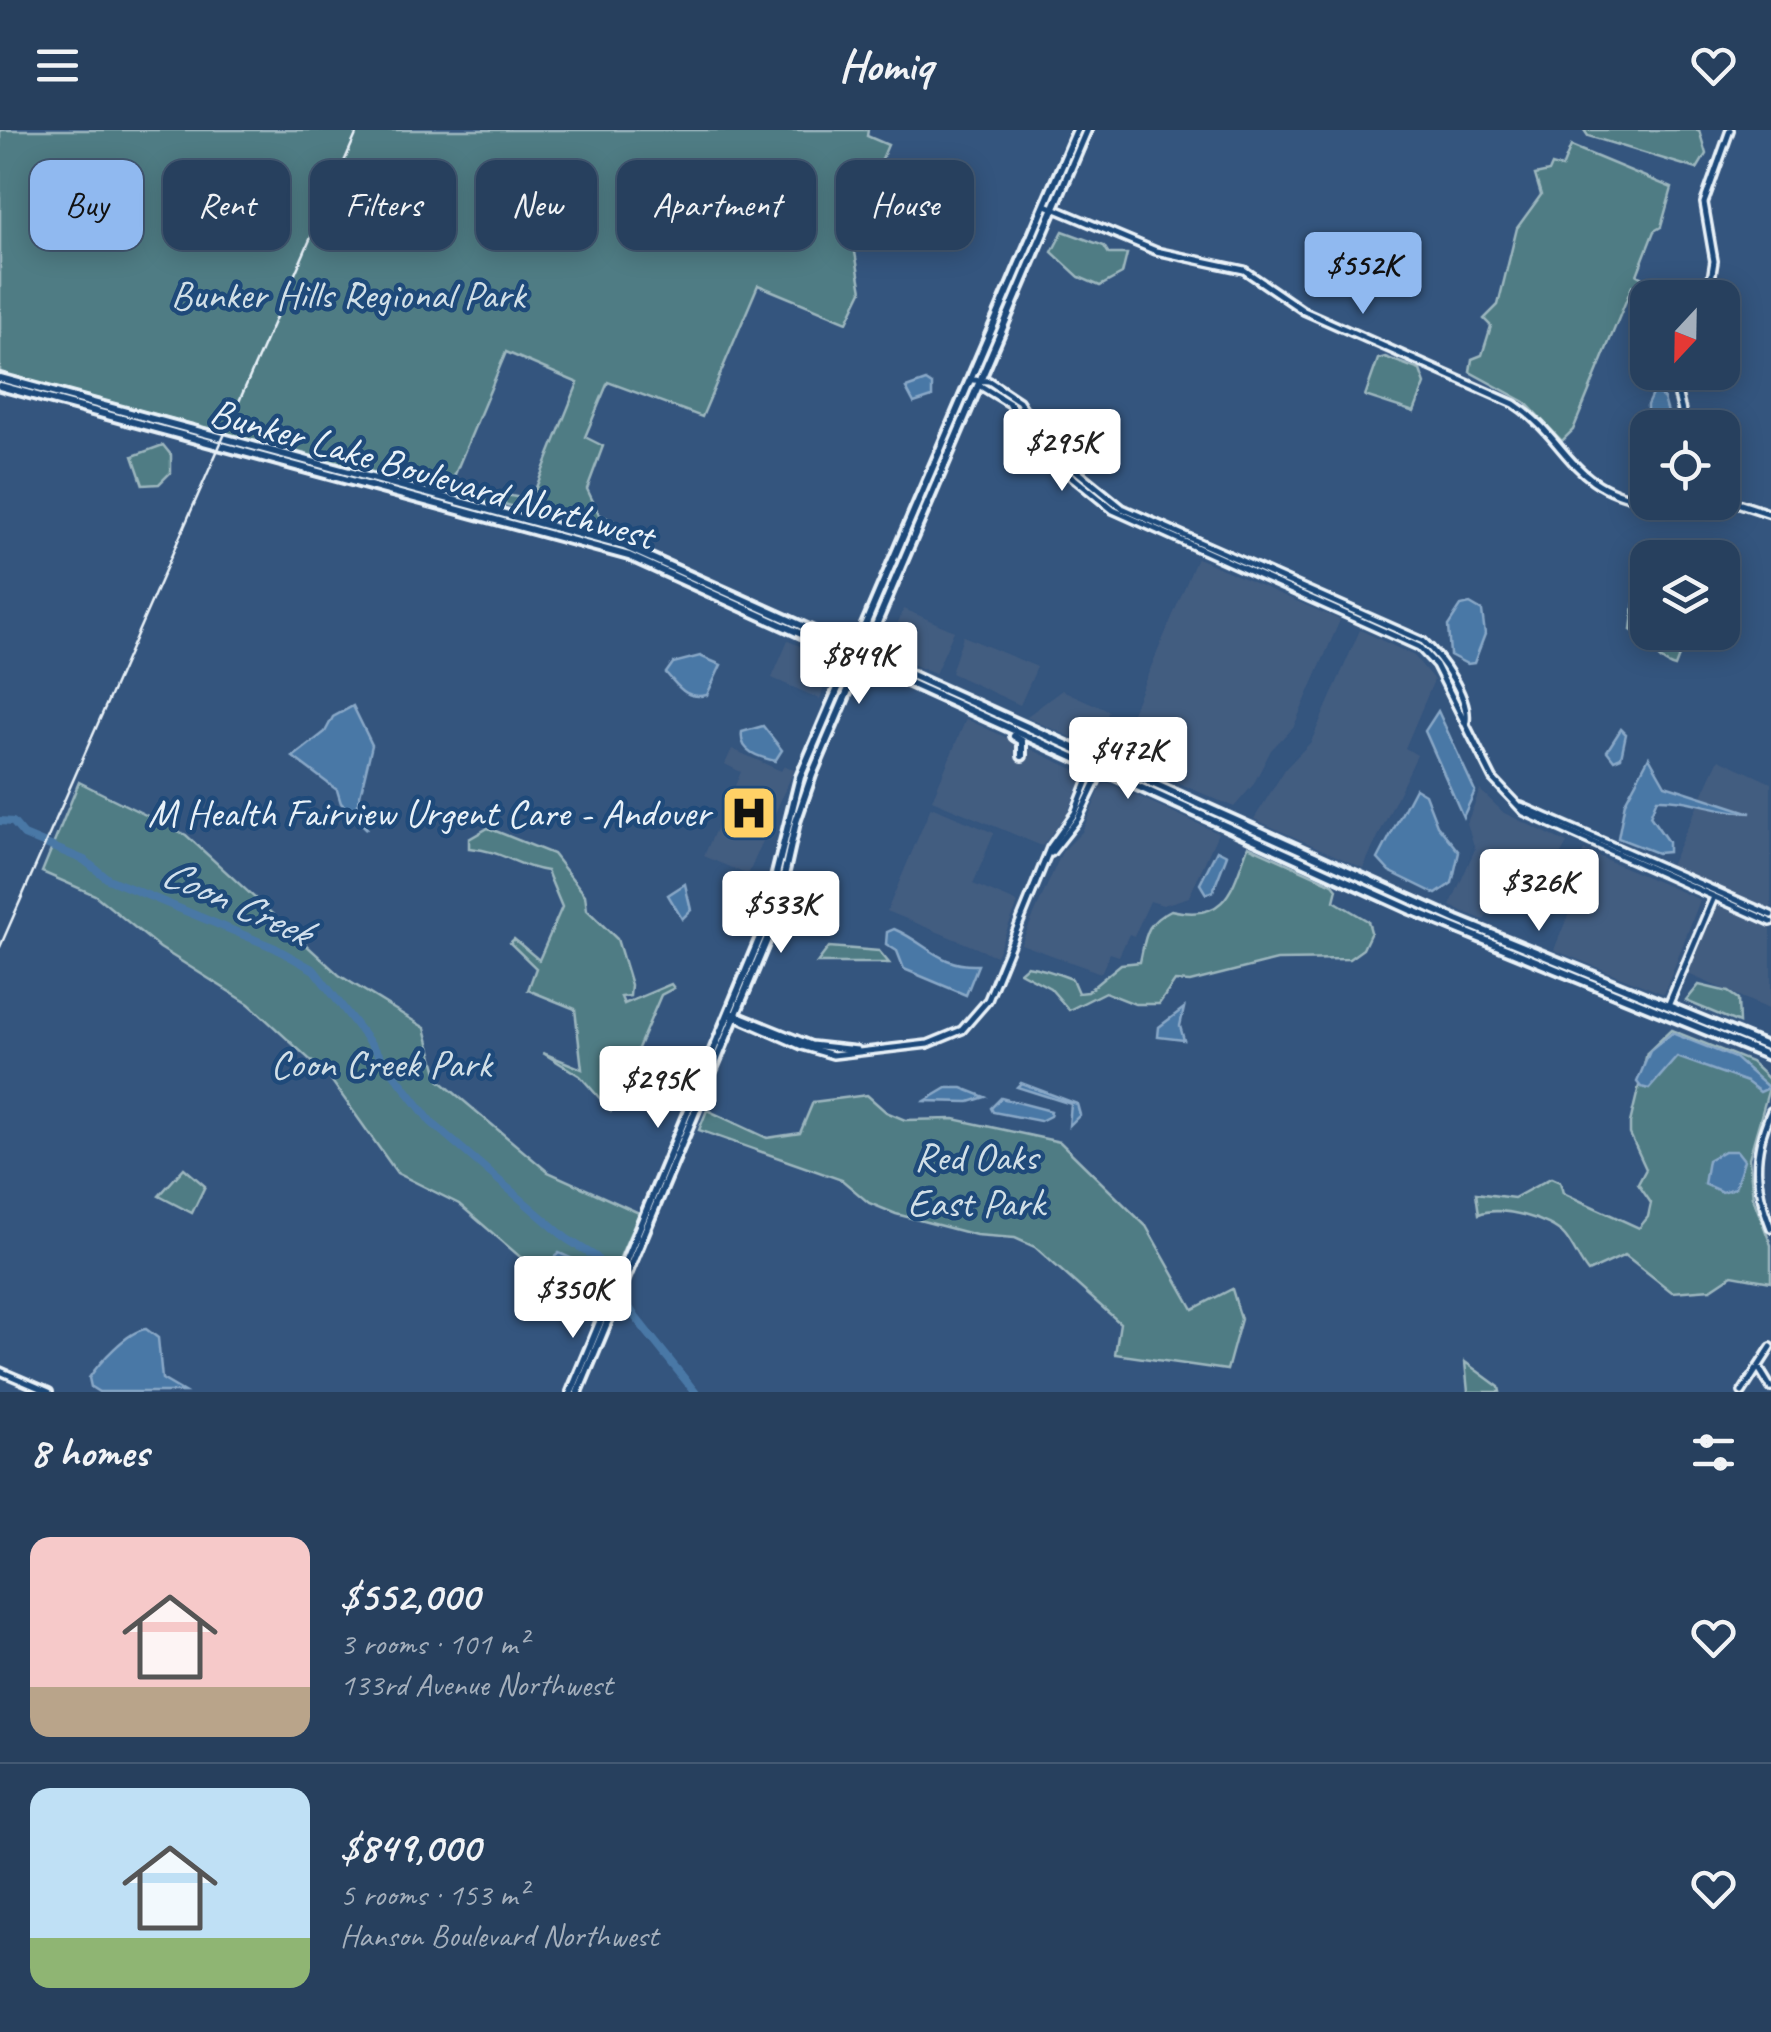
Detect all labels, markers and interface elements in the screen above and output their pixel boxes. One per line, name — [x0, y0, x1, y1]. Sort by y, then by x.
text: Homiq — [839, 37, 932, 94]
icon: menu — [30, 38, 85, 93]
icon: heart — [1686, 38, 1741, 93]
chip: Buy — [30, 160, 143, 250]
chip: Rent — [163, 160, 290, 250]
chip: Filters — [310, 160, 456, 250]
chip: New — [476, 160, 597, 250]
chip: Apartment — [617, 160, 816, 250]
chip: House — [836, 160, 974, 250]
pin: $552K — [1293, 232, 1433, 317]
text: $552K — [1327, 244, 1399, 285]
park label: Bunker Hills Regional Park — [171, 270, 528, 320]
north arrow — [1630, 280, 1740, 390]
map controls — [1630, 280, 1740, 650]
street label: Bunker Lake Boulevard Northwest — [204, 387, 663, 562]
pin: $295K — [992, 409, 1132, 494]
button: locate — [1630, 410, 1740, 520]
text: $295K — [1026, 421, 1098, 462]
button: layers — [1630, 540, 1740, 650]
pin: $849K — [789, 622, 929, 707]
text: $849K — [822, 634, 896, 675]
pin: $472K — [1058, 717, 1198, 802]
text: $472K — [1091, 729, 1165, 770]
hospital icon: M Health Fairview Urgent Care - Andover — [719, 783, 779, 843]
place label: M Health Fairview Urgent Care - Andover — [148, 788, 714, 838]
water label: Coon Creek — [154, 846, 325, 961]
pin: $326K — [1469, 849, 1609, 934]
text: $326K — [1502, 861, 1576, 902]
pin: $533K — [711, 871, 851, 956]
text: $533K — [744, 883, 818, 924]
park label: Coon Creek Park — [270, 1039, 494, 1089]
pin: $295K — [588, 1046, 728, 1131]
text: $295K — [622, 1058, 694, 1099]
park label: Red Oaks East Park — [908, 1132, 1048, 1228]
pin: $350K — [503, 1256, 643, 1341]
text: $350K — [536, 1268, 610, 1309]
icon: filters — [1686, 1425, 1741, 1480]
text: 8 homes — [30, 1426, 149, 1479]
text: $552,000 — [340, 1570, 479, 1623]
icon: home — [110, 1577, 230, 1697]
icon: heart — [1686, 1610, 1741, 1665]
text: 3 rooms · 101 m² — [340, 1623, 527, 1664]
text: 133rd Avenue Northwest — [340, 1664, 612, 1705]
text: $849,000 — [340, 1821, 480, 1874]
icon: home — [110, 1828, 230, 1948]
icon: heart — [1686, 1861, 1741, 1916]
text: 5 rooms · 153 m² — [340, 1874, 527, 1915]
text: Hanson Boulevard Northwest — [340, 1915, 658, 1956]

